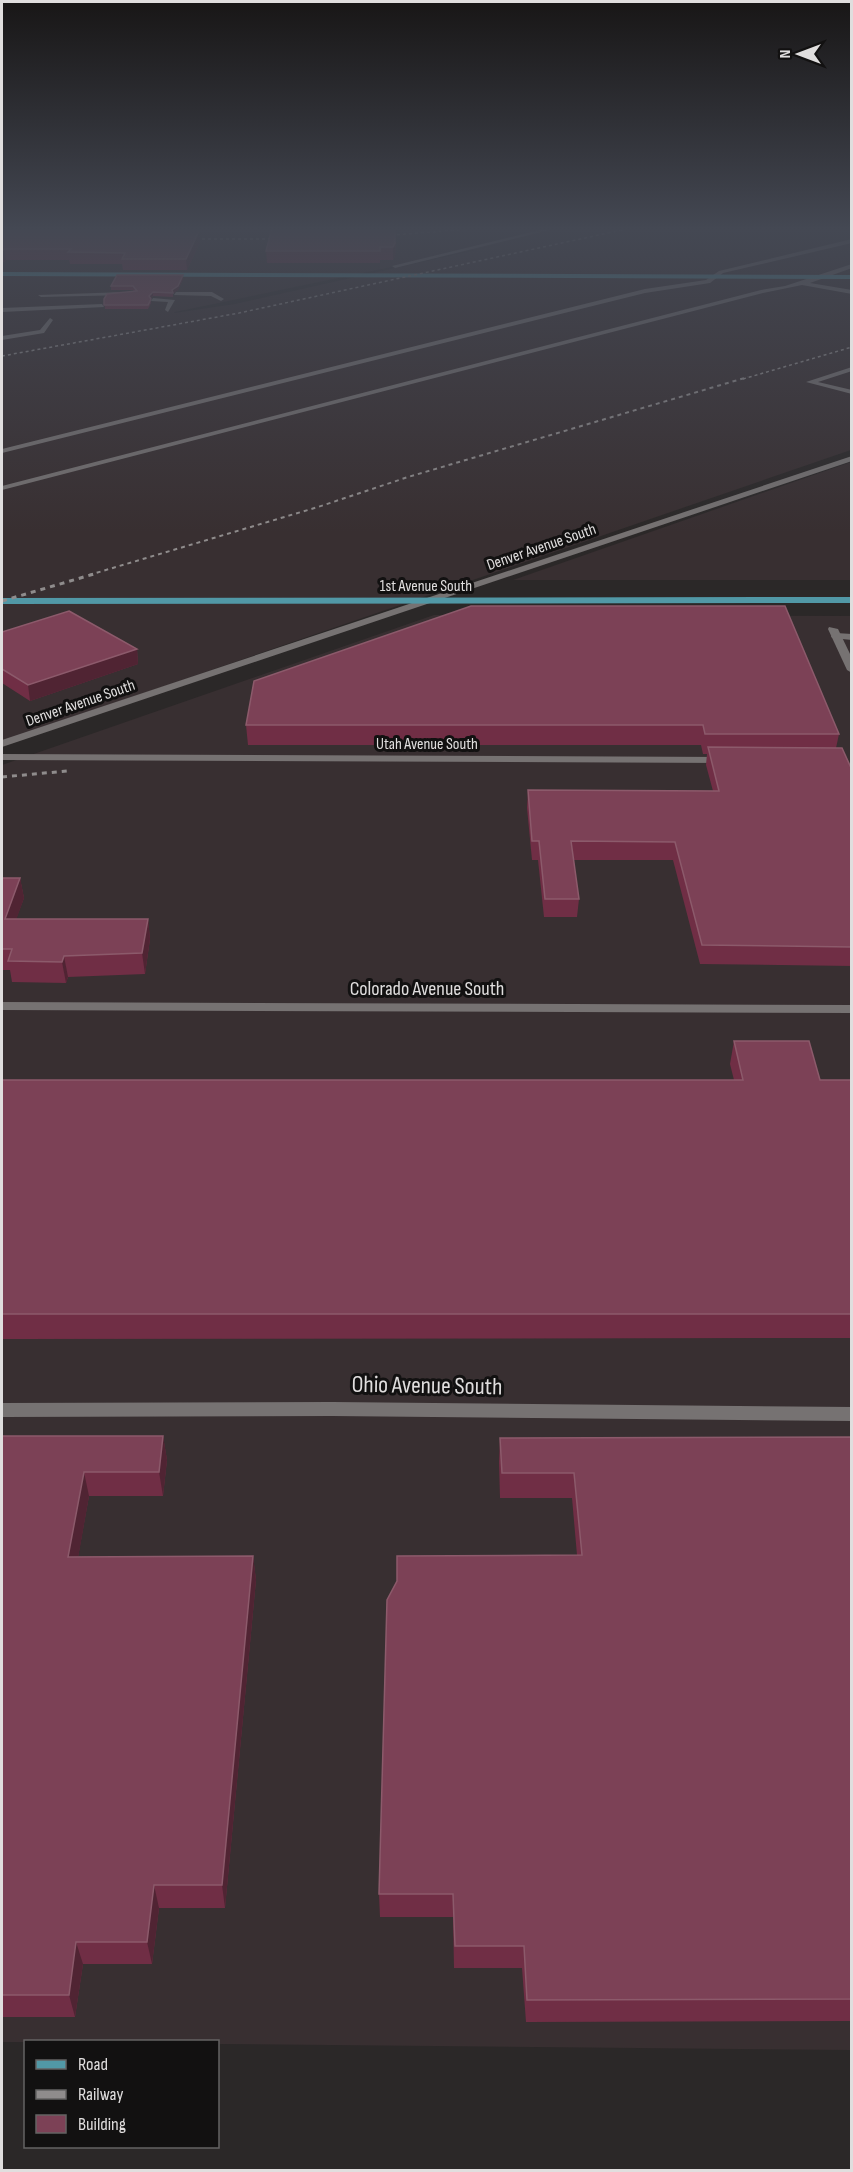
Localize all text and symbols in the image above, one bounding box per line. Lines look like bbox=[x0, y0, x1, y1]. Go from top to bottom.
north arrow bbox=[769, 24, 829, 84]
text: N bbox=[776, 50, 795, 58]
street label: Denver Avenue South bbox=[484, 520, 599, 575]
street label: 1st Avenue South bbox=[380, 577, 472, 596]
street label: Denver Avenue South bbox=[23, 676, 138, 731]
street label: Utah Avenue South bbox=[376, 735, 478, 754]
street label: Colorado Avenue South bbox=[350, 977, 504, 1001]
street label: Ohio Avenue South bbox=[351, 1370, 503, 1401]
legend bbox=[24, 2040, 219, 2148]
text: Road bbox=[78, 2054, 108, 2075]
text: Railway bbox=[78, 2084, 123, 2105]
text: Building bbox=[78, 2114, 126, 2135]

